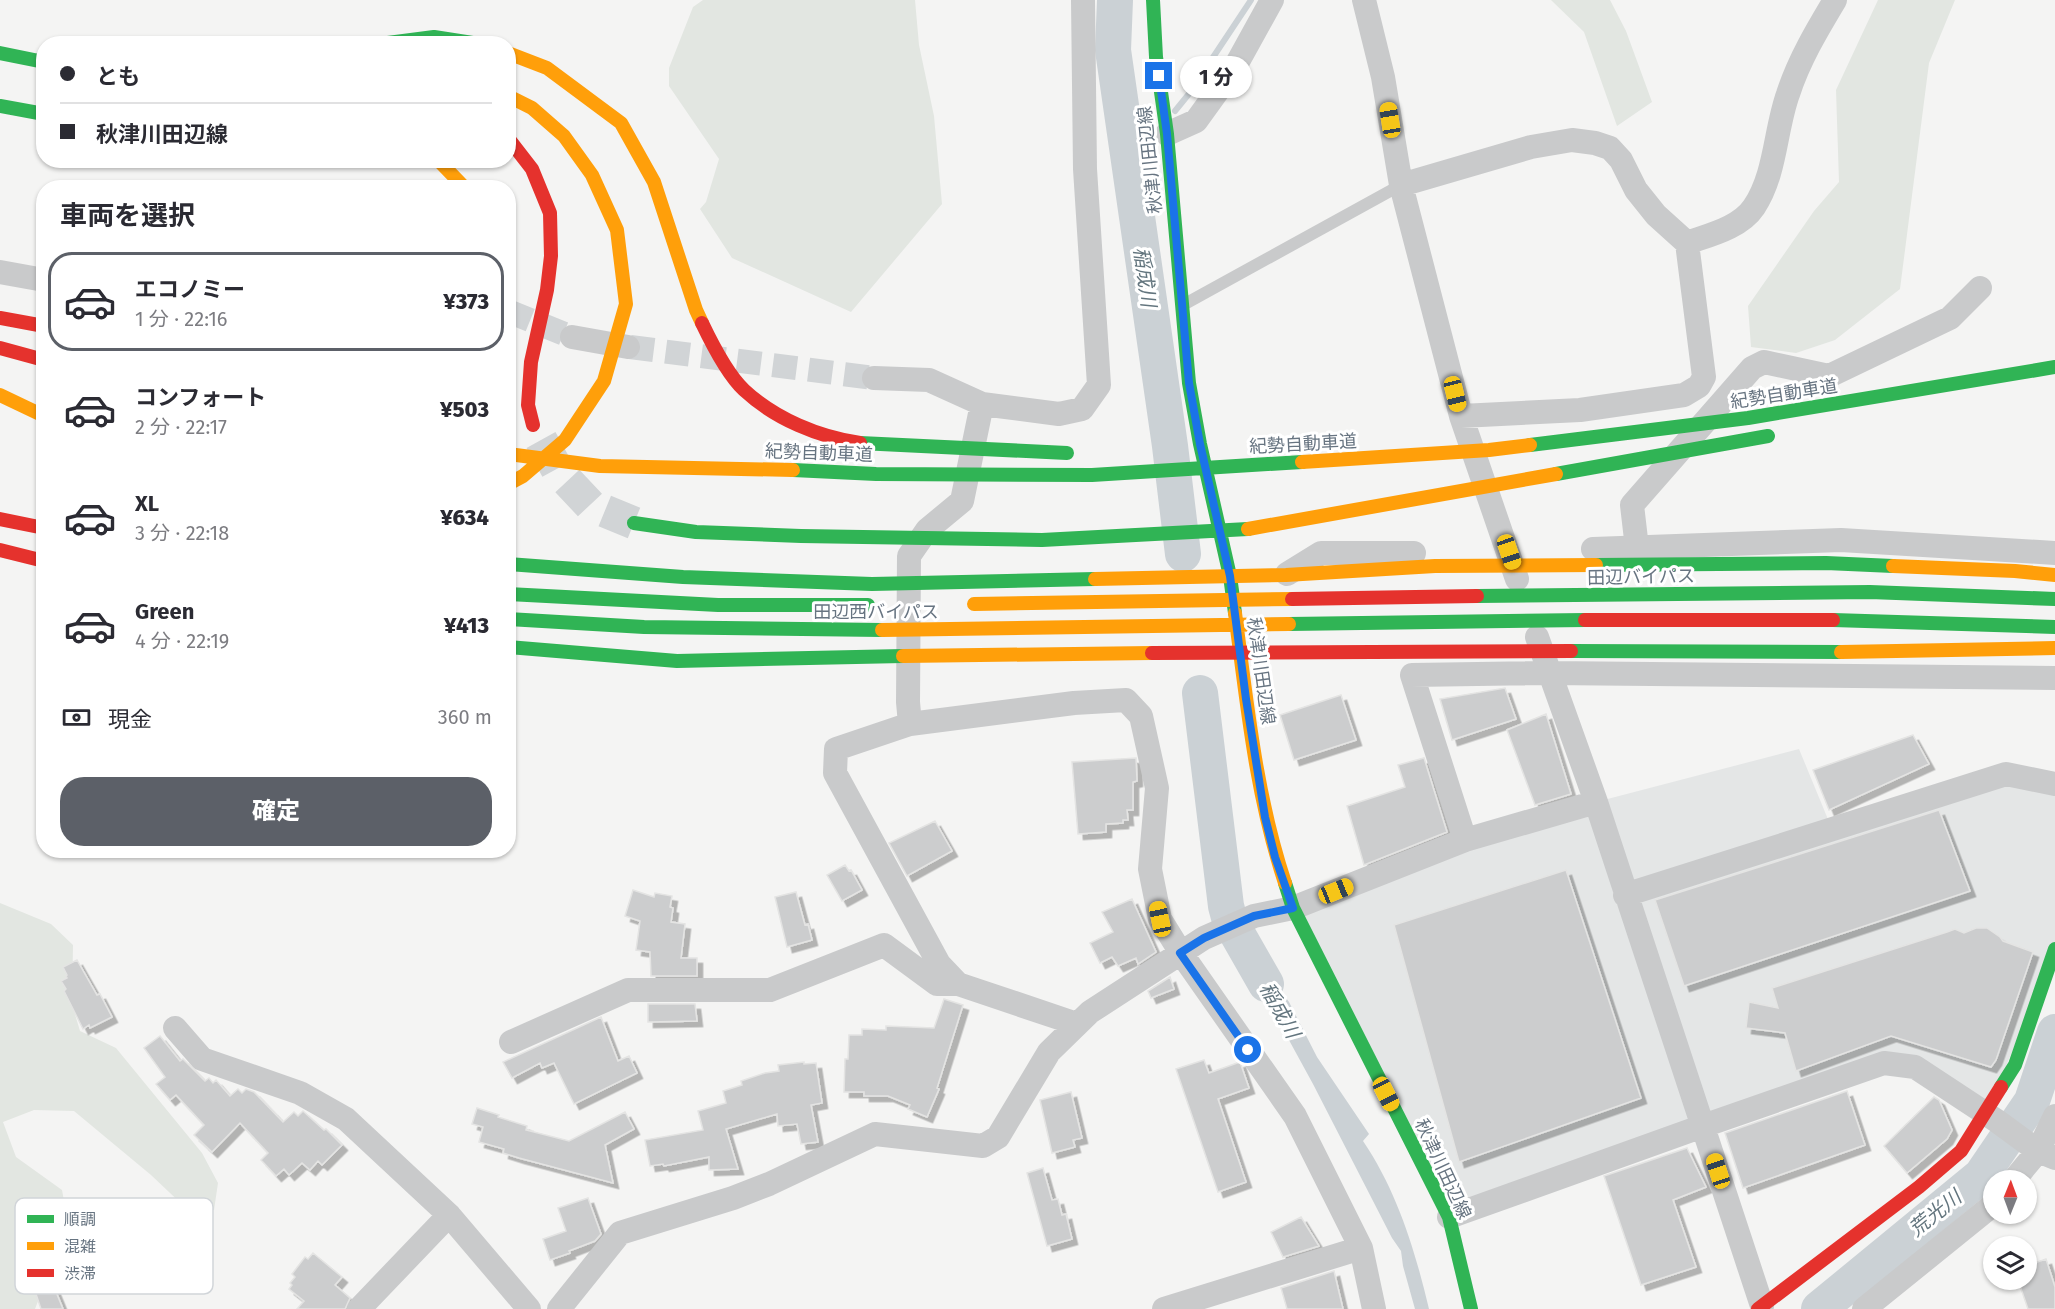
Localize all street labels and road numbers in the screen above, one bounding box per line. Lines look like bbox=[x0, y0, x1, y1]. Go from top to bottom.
street label: 秋津川田辺線 bbox=[1133, 105, 1167, 215]
street label: 紀勢自動車道 bbox=[1729, 375, 1839, 413]
street label: 紀勢自動車道 bbox=[1248, 430, 1358, 458]
street label: 紀勢自動車道 bbox=[765, 440, 873, 466]
street label: 田辺バイパス bbox=[1587, 565, 1695, 589]
street label: 田辺西バイパス bbox=[813, 601, 939, 623]
street label: 秋津川田辺線 bbox=[1243, 616, 1279, 726]
street label: 秋津川田辺線 bbox=[1410, 1115, 1476, 1223]

